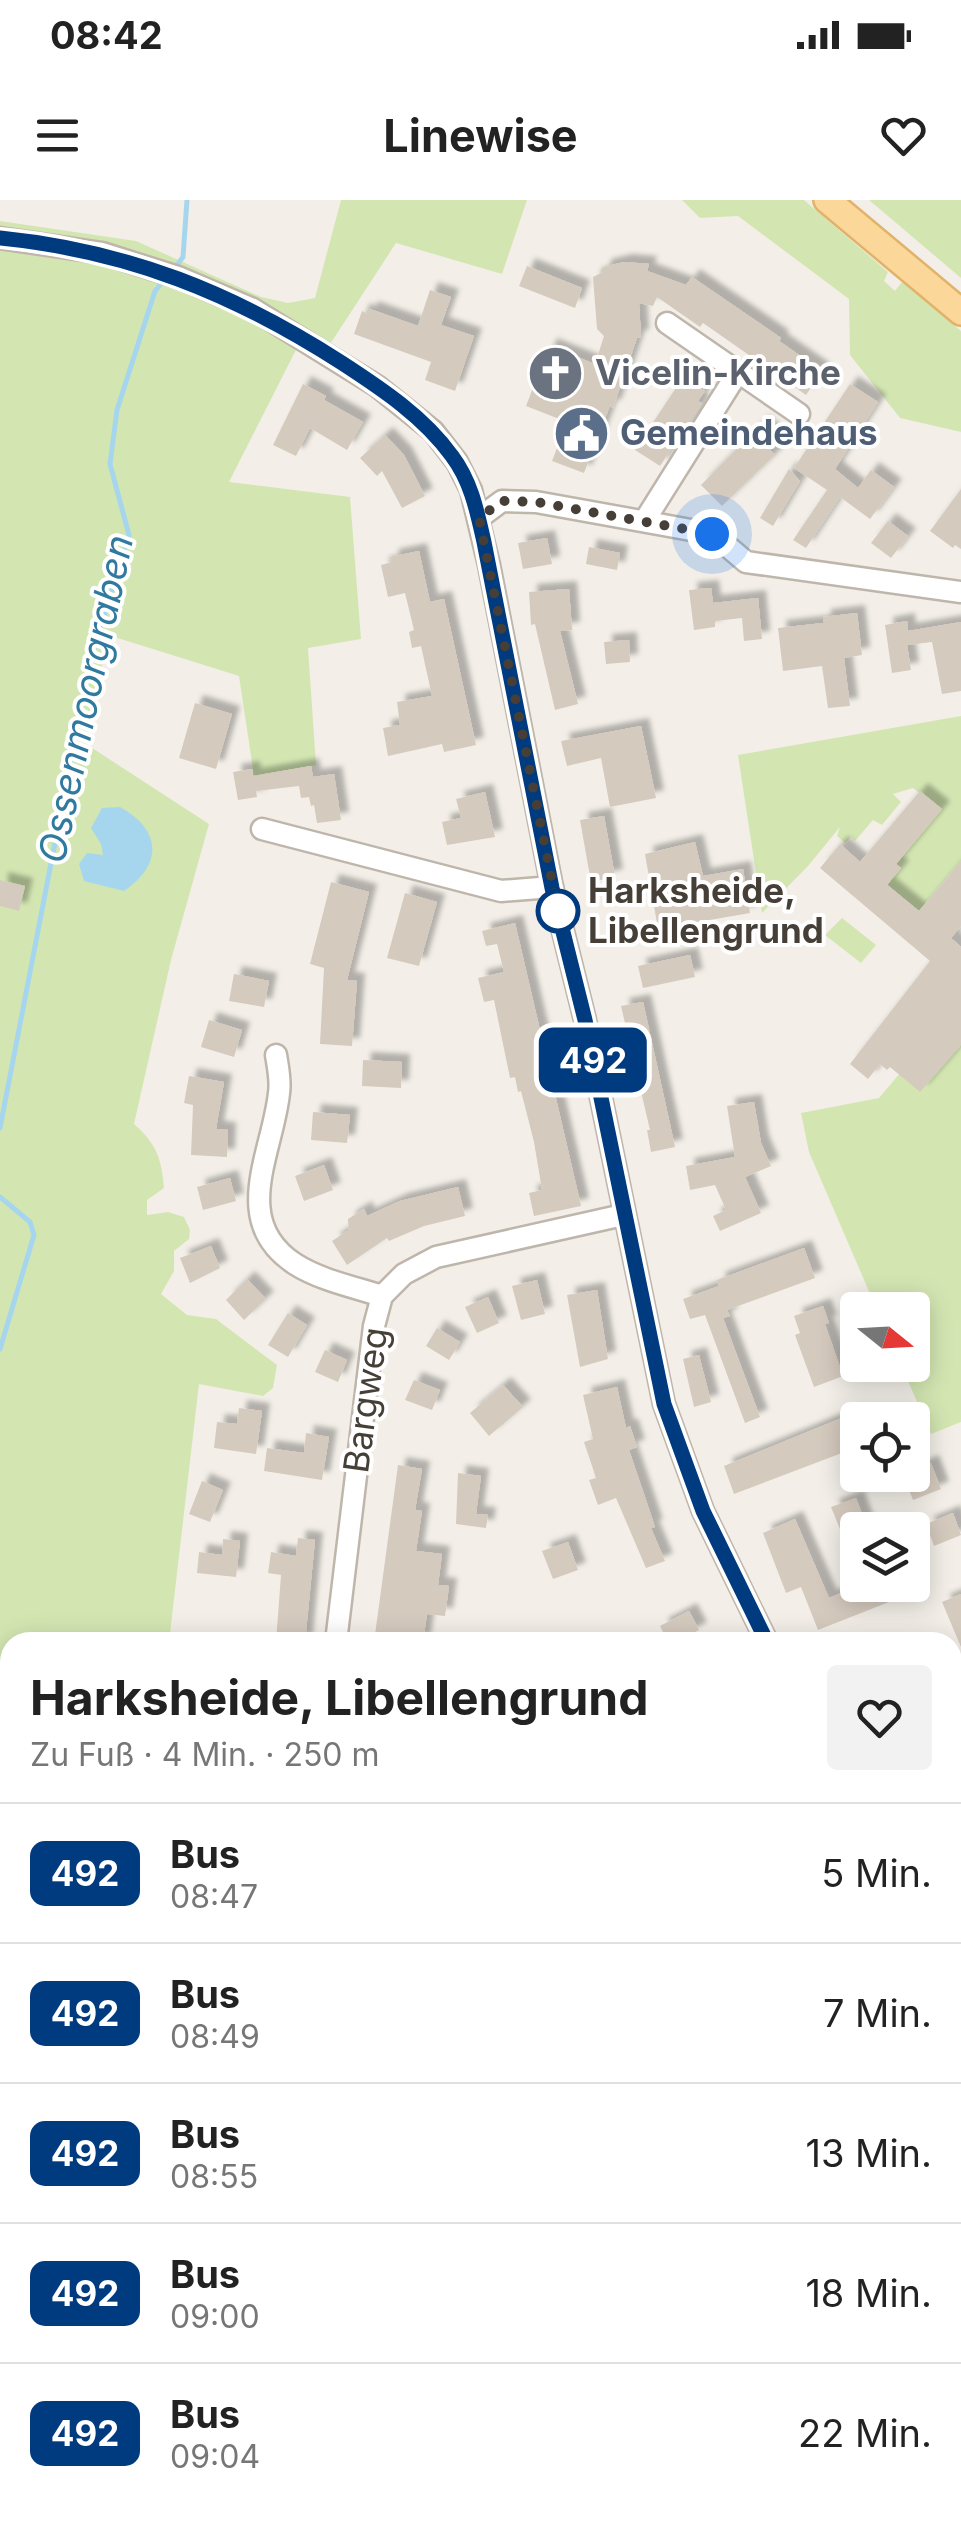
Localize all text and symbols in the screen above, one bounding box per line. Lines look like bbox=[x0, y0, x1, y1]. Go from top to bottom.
text: 08:42 bbox=[50, 12, 163, 58]
icon: menu bbox=[30, 108, 85, 163]
text: Linewise bbox=[383, 108, 578, 163]
icon: heart bbox=[876, 108, 931, 163]
church icon: Vicelin-Kirche bbox=[526, 343, 586, 403]
place label: Vicelin-Kirche bbox=[595, 351, 841, 393]
public building icon: Gemeindehaus bbox=[551, 403, 611, 463]
place label: Gemeindehaus bbox=[620, 411, 878, 453]
your location bbox=[687, 509, 737, 559]
water label: Ossenmoorgraben bbox=[28, 531, 142, 867]
place label: Harksheide, Libellengrund bbox=[588, 869, 824, 951]
marker: Harksheide, Libellengrund bbox=[537, 890, 579, 932]
line badge: 492 bbox=[536, 1028, 650, 1092]
text: 492 bbox=[559, 1039, 627, 1081]
north arrow bbox=[840, 1292, 930, 1382]
map controls bbox=[840, 1292, 930, 1602]
street label: Bargweg bbox=[334, 1324, 396, 1475]
button: locate bbox=[840, 1402, 930, 1492]
button: layers bbox=[840, 1512, 930, 1602]
button: heart bbox=[827, 1665, 932, 1770]
text: Harksheide, Libellengrund bbox=[30, 1668, 648, 1727]
text: Zu Fuß · 4 Min. · 250 m bbox=[30, 1735, 380, 1774]
text: Bus bbox=[170, 1831, 240, 1877]
text: 5 Min. bbox=[821, 1850, 932, 1896]
text: 492 bbox=[51, 1852, 119, 1894]
text: 08:47 bbox=[170, 1877, 258, 1916]
text: Bus bbox=[170, 1971, 240, 2017]
text: 7 Min. bbox=[823, 1990, 932, 2036]
text: 492 bbox=[51, 1992, 119, 2034]
text: 08:49 bbox=[170, 2017, 260, 2056]
text: Bus bbox=[170, 2111, 240, 2157]
text: 13 Min. bbox=[805, 2130, 932, 2176]
text: 492 bbox=[51, 2132, 119, 2174]
text: 08:55 bbox=[170, 2157, 258, 2196]
text: Bus bbox=[170, 2251, 240, 2297]
text: 18 Min. bbox=[805, 2270, 932, 2316]
text: 492 bbox=[51, 2272, 119, 2314]
text: 09:00 bbox=[170, 2297, 260, 2336]
text: Bus bbox=[170, 2391, 240, 2437]
text: 22 Min. bbox=[798, 2410, 932, 2456]
text: 492 bbox=[51, 2412, 119, 2454]
text: 09:04 bbox=[170, 2437, 260, 2476]

